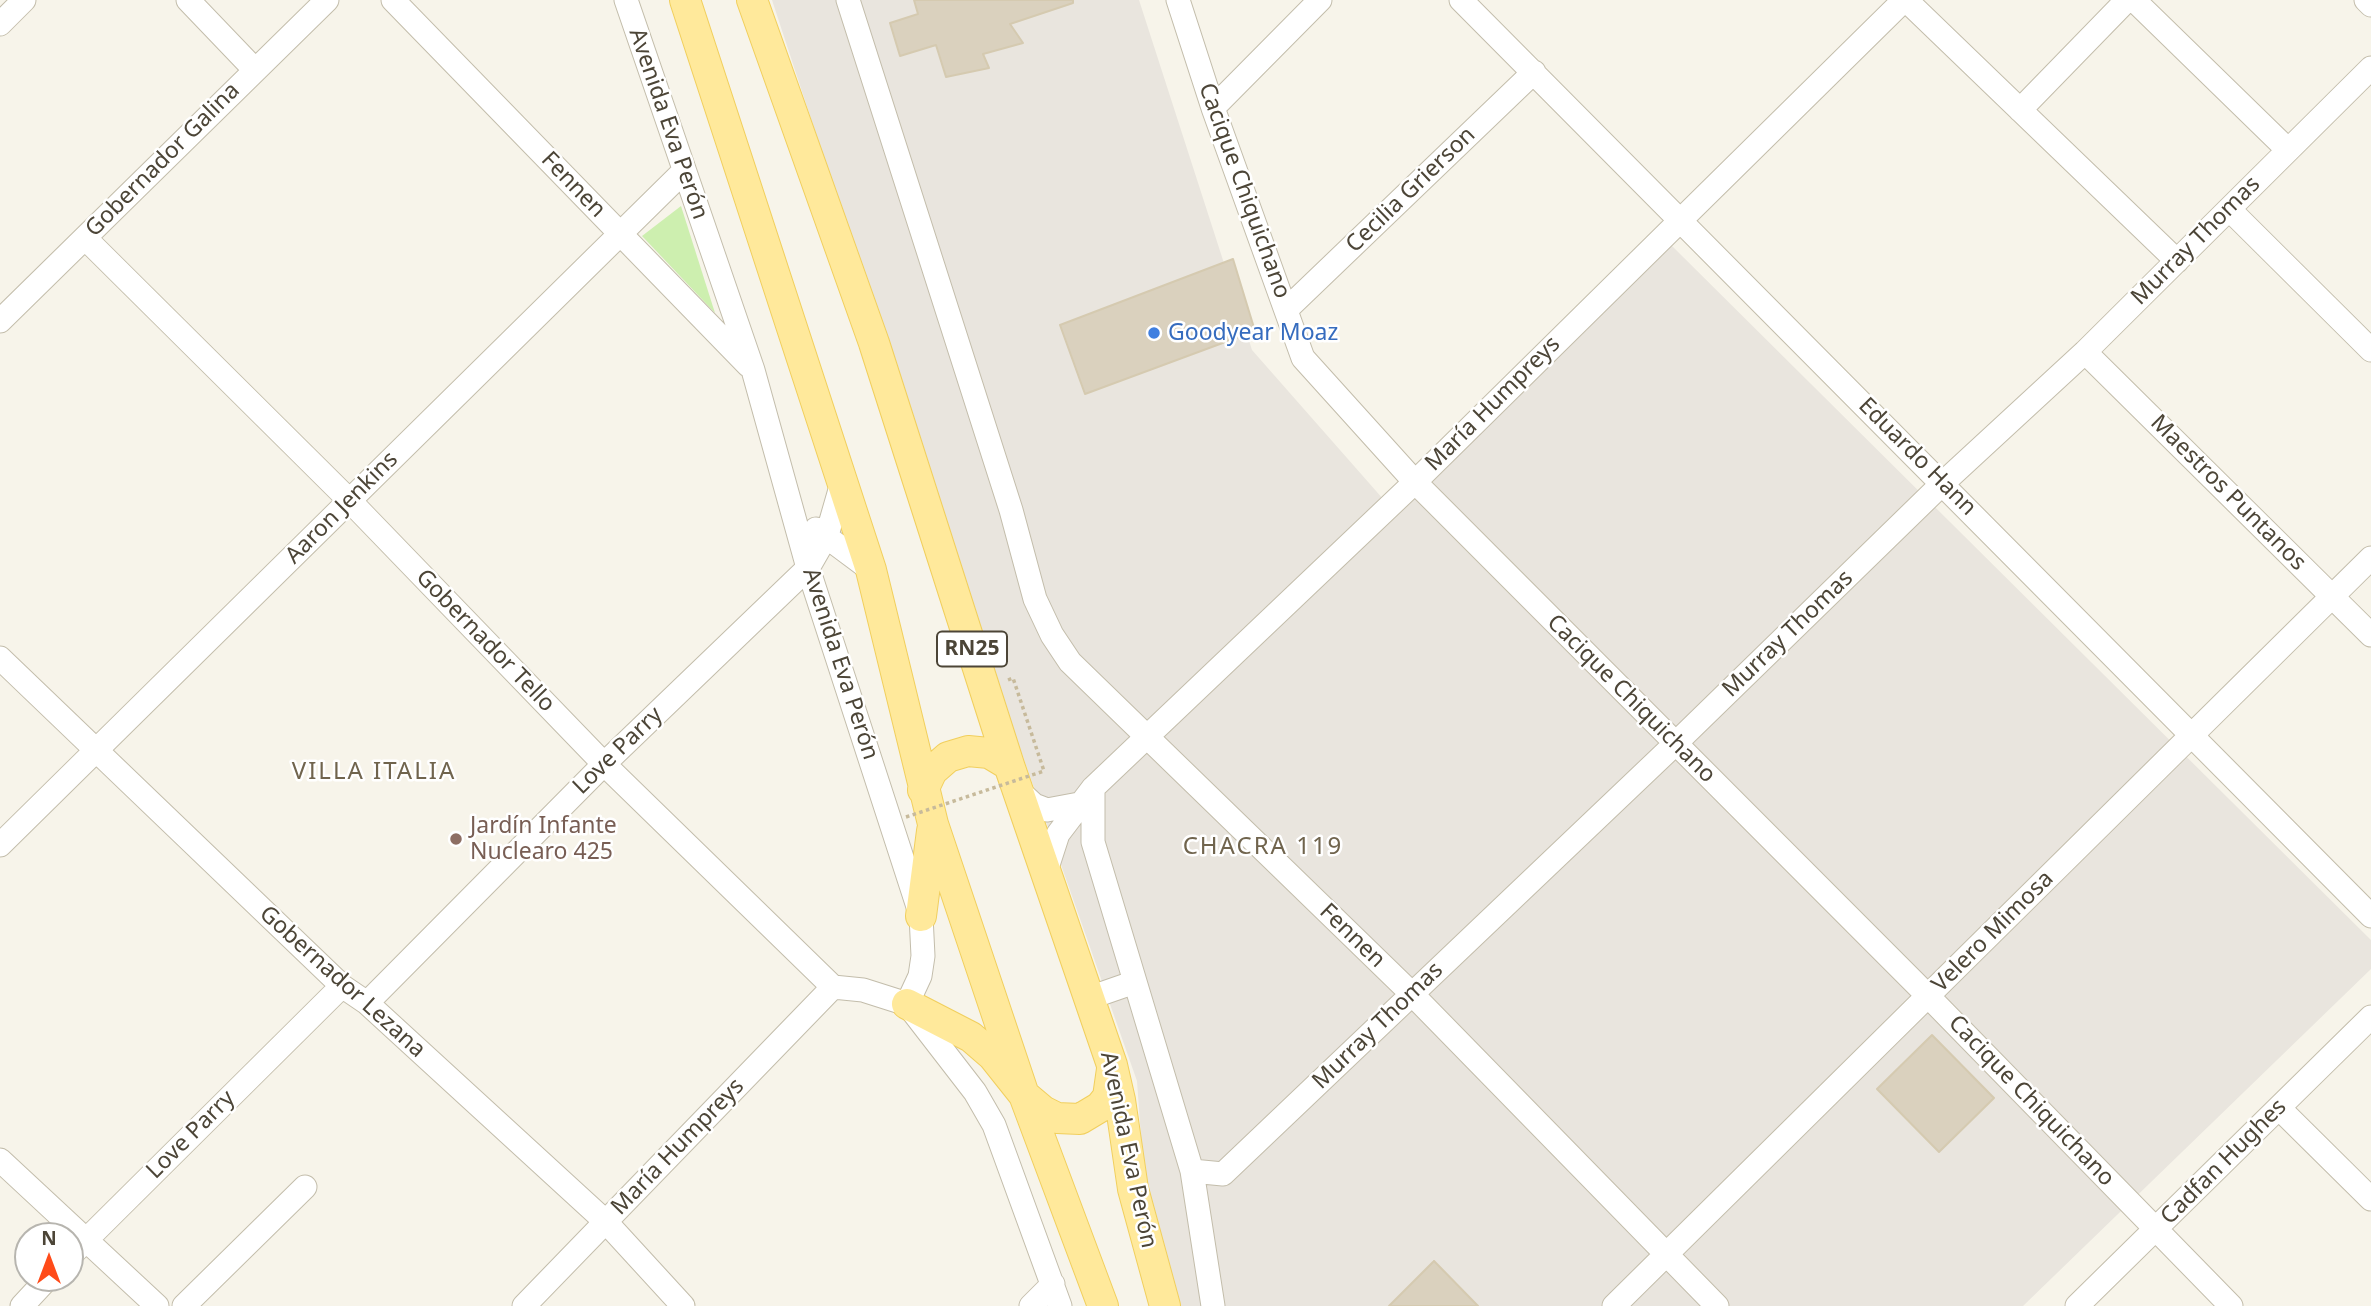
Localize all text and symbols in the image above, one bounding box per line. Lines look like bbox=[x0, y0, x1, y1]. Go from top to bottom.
street label: Avenida Eva Perón bbox=[622, 25, 714, 223]
street label: Gobernador Galina bbox=[80, 77, 246, 243]
street label: Cacique Chiquichano bbox=[1192, 80, 1296, 302]
street label: Cecilia Grierson bbox=[1341, 121, 1481, 259]
street label: Fennen bbox=[535, 146, 611, 224]
street label: Murray Thomas bbox=[2126, 171, 2266, 311]
place label: Goodyear Moaz bbox=[1168, 319, 1338, 347]
marker: Goodyear Moaz bbox=[1146, 325, 1162, 341]
street label: María Humpreys bbox=[1420, 331, 1566, 477]
street label: Eduardo Hann bbox=[1852, 392, 1982, 522]
street label: Maestros Puntanos bbox=[2144, 409, 2312, 577]
street label: Aaron Jenkins bbox=[280, 446, 404, 570]
street label: Gobernador Tello bbox=[410, 564, 560, 718]
street label: Avenida Eva Perón bbox=[796, 565, 884, 763]
street label: Murray Thomas bbox=[1717, 565, 1859, 703]
street label: Cacique Chiquichano bbox=[1541, 609, 1721, 789]
road number: RN25 bbox=[937, 632, 1007, 666]
street label: Love Parry bbox=[568, 702, 668, 800]
district label: VILLA ITALIA bbox=[293, 758, 455, 786]
place label: Jardín Infante Nuclearo 425 bbox=[470, 812, 617, 866]
marker: Jardín Infante Nuclearo 425 bbox=[448, 831, 464, 847]
district label: CHACRA 119 bbox=[1184, 833, 1342, 861]
street label: Velero Mimosa bbox=[1927, 866, 2059, 998]
street label: Fennen bbox=[1313, 898, 1391, 974]
street label: Gobernador Lezana bbox=[253, 900, 431, 1064]
street label: Murray Thomas bbox=[1307, 957, 1449, 1095]
street label: Cacique Chiquichano bbox=[1942, 1010, 2120, 1192]
street label: Avenida Eva Perón bbox=[1094, 1049, 1162, 1251]
street label: María Humpreys bbox=[606, 1073, 750, 1221]
street label: Love Parry bbox=[141, 1085, 241, 1185]
street label: Cadfan Hughes bbox=[2155, 1093, 2293, 1231]
north arrow bbox=[14, 1222, 84, 1292]
text: N bbox=[41, 1225, 57, 1251]

